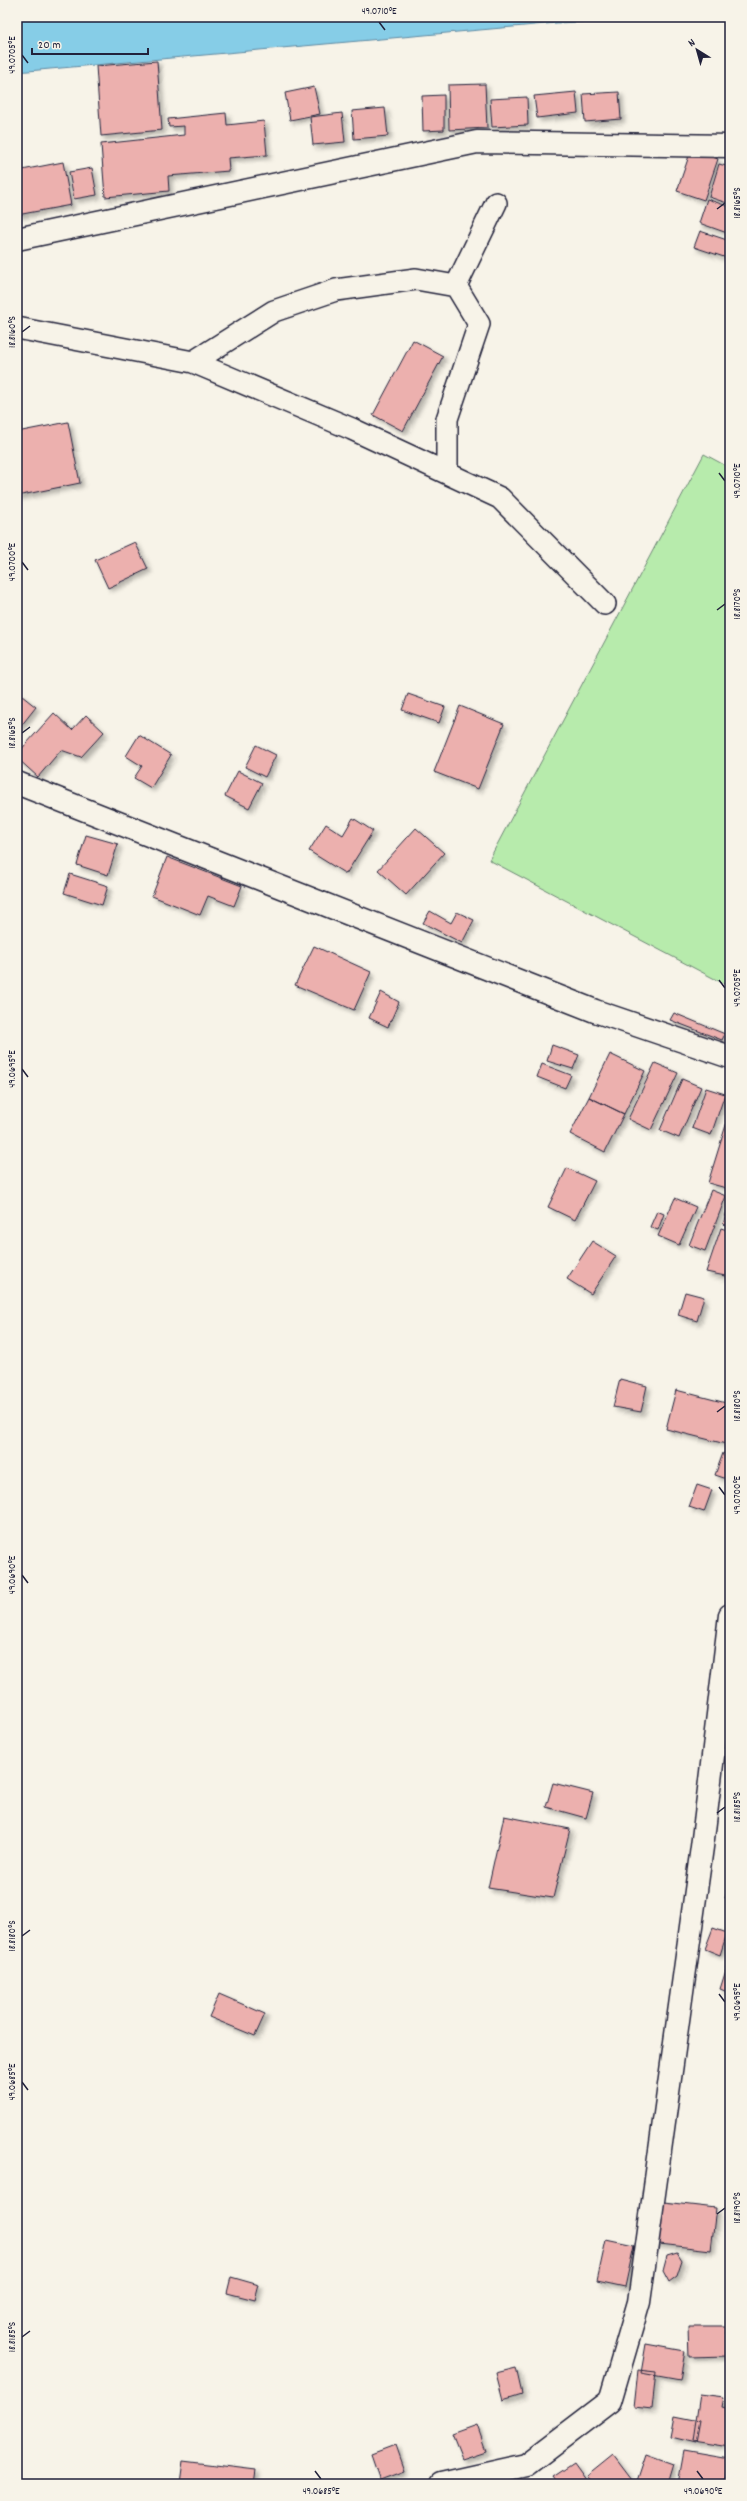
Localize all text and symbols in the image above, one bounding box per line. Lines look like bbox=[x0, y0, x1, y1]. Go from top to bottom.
text: 49.0710°E bbox=[361, 5, 397, 19]
scale bar bbox=[32, 30, 148, 56]
north arrow bbox=[677, 30, 717, 70]
text: N bbox=[685, 35, 700, 52]
text: 49.0705°E bbox=[6, 36, 20, 74]
text: 20 m bbox=[38, 37, 61, 54]
text: 18.8165°S bbox=[731, 187, 745, 219]
text: 18.8160°S bbox=[6, 316, 20, 348]
text: 49.0710°E bbox=[731, 463, 745, 499]
text: 49.0700°E bbox=[6, 542, 20, 581]
text: 18.8170°S bbox=[731, 589, 745, 619]
text: 18.8165°S bbox=[6, 717, 20, 749]
text: 49.0705°E bbox=[731, 969, 745, 1007]
text: 49.0695°E bbox=[6, 1050, 20, 1088]
text: 18.8180°S bbox=[731, 1390, 745, 1422]
text: 49.0700°E bbox=[731, 1475, 745, 1514]
text: 49.0690°E bbox=[6, 1555, 20, 1594]
text: 18.8185°S bbox=[731, 1792, 745, 1822]
text: 18.8180°S bbox=[6, 1920, 20, 1952]
text: 49.0695°E bbox=[731, 1983, 745, 2021]
text: 49.0685°E bbox=[6, 2063, 20, 2101]
text: 18.8190°S bbox=[731, 2192, 745, 2224]
text: 18.8185°S bbox=[6, 2322, 20, 2352]
text: 49.0685°E bbox=[302, 2485, 340, 2499]
text: 49.0690°E bbox=[684, 2485, 723, 2499]

